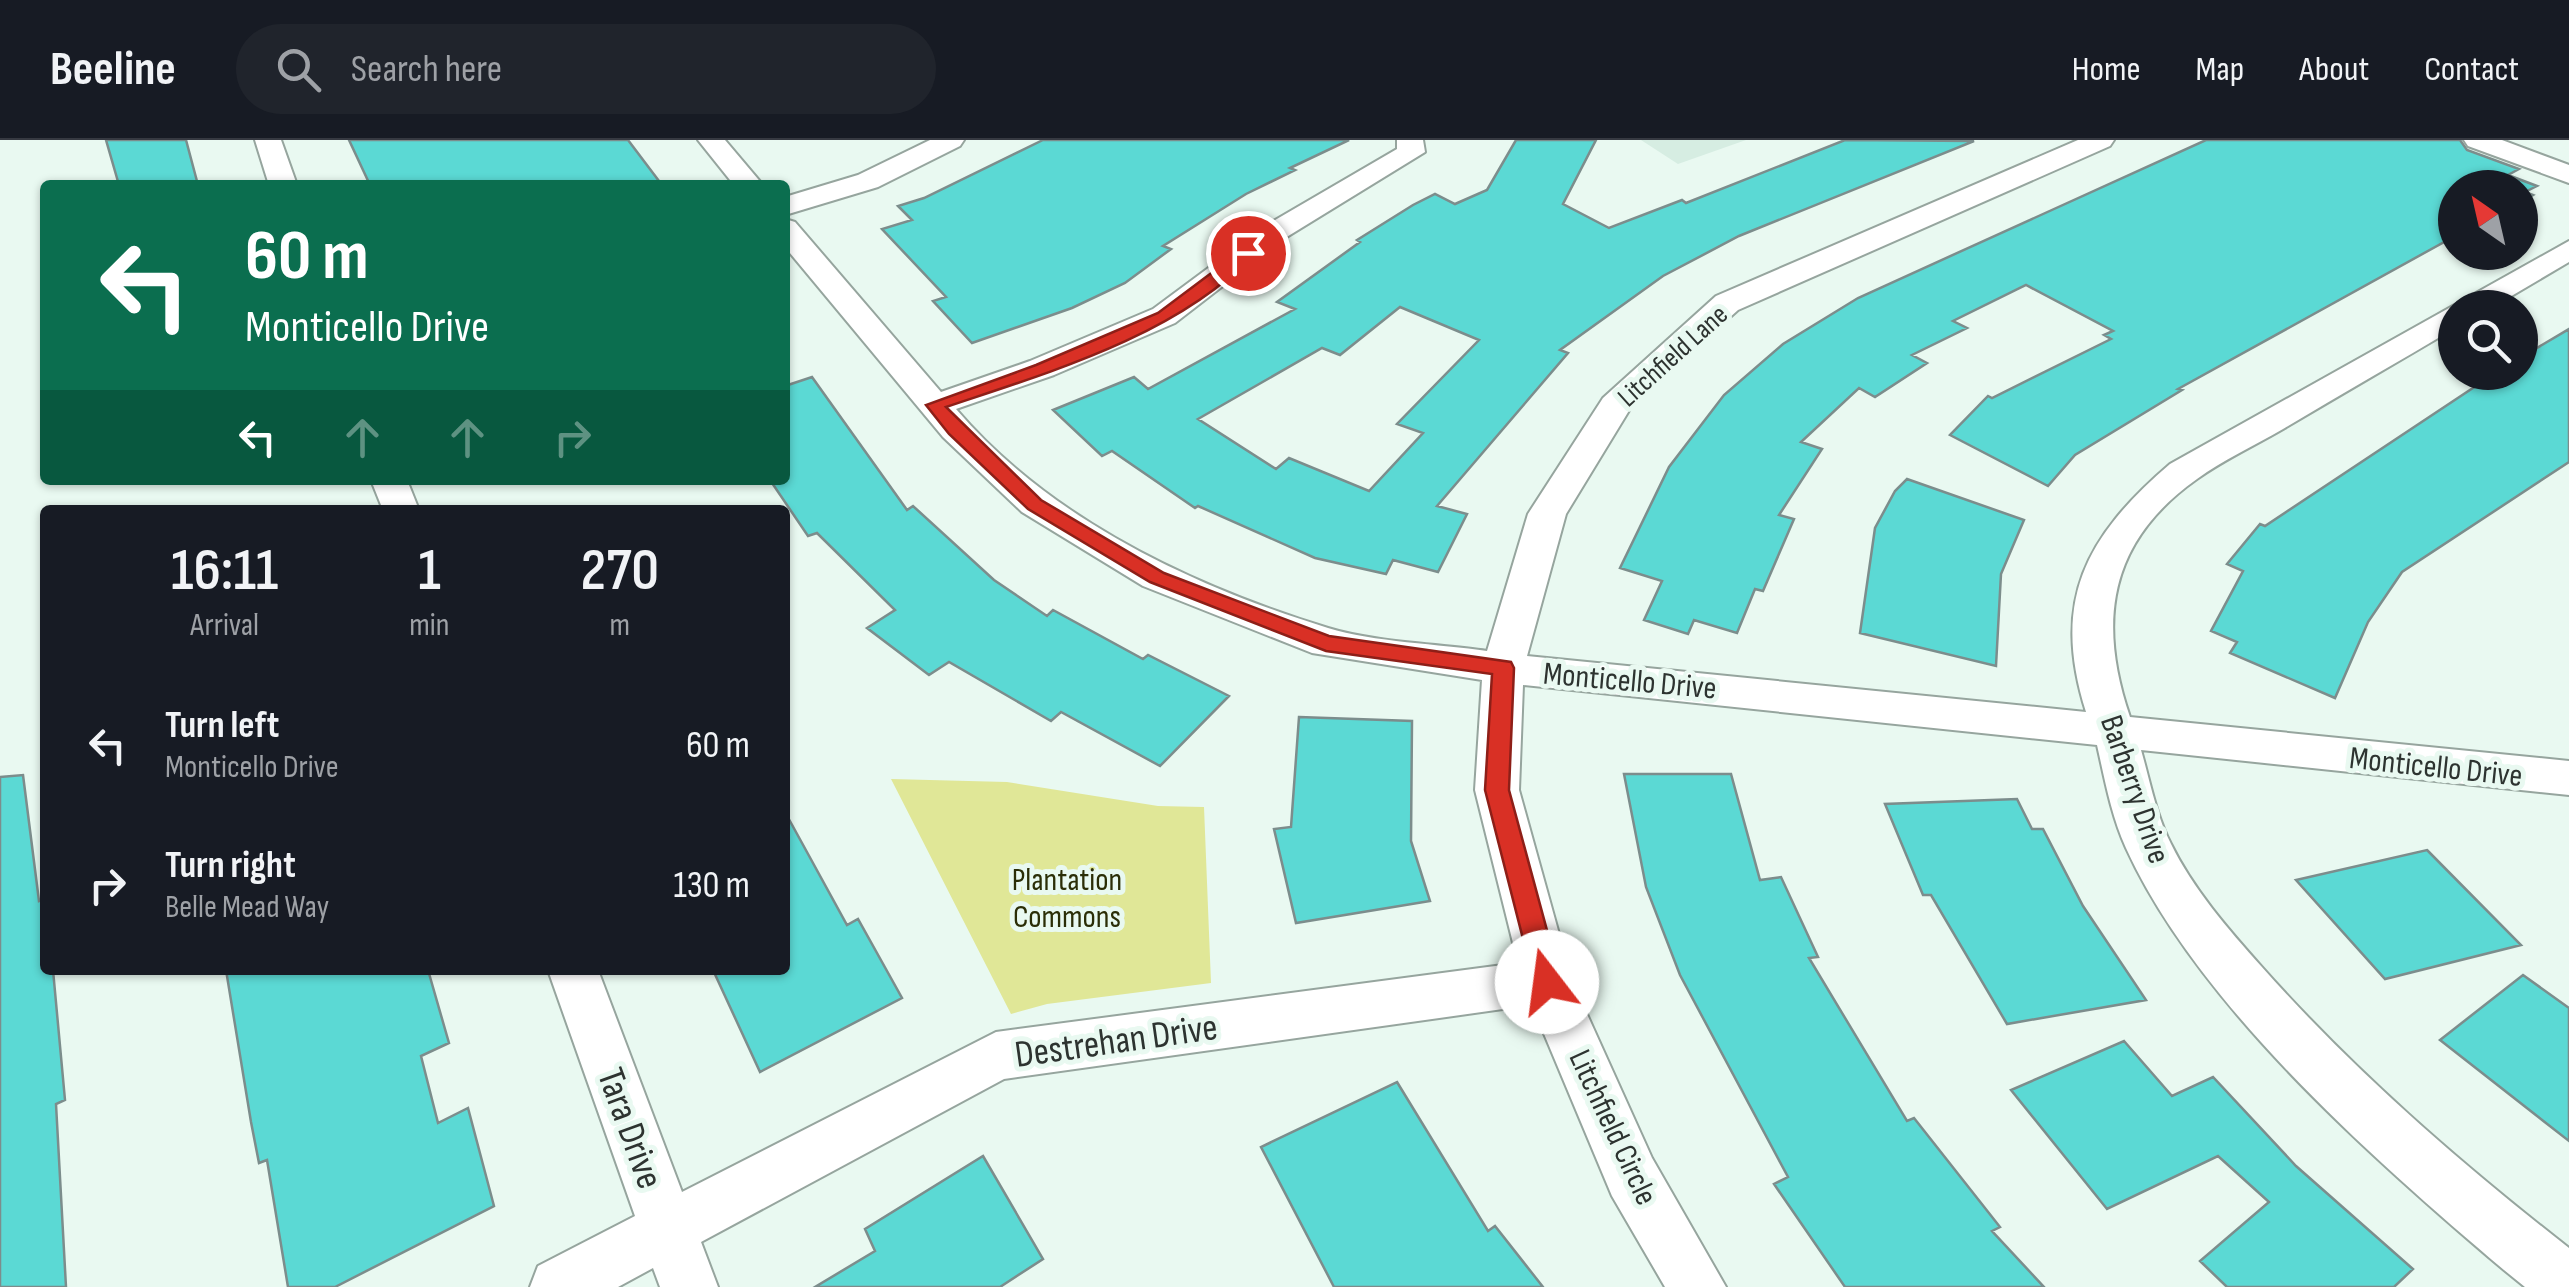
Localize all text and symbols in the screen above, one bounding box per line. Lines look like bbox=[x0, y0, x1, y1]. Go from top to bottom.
search box bbox=[236, 24, 936, 114]
text: Beeline bbox=[50, 41, 176, 98]
icon: search bbox=[271, 42, 326, 97]
text: Search here bbox=[351, 47, 502, 92]
text: Home bbox=[2072, 48, 2141, 91]
text: Map bbox=[2196, 48, 2244, 91]
text: About bbox=[2299, 48, 2369, 91]
text: Contact bbox=[2424, 48, 2519, 91]
north arrow bbox=[2438, 170, 2538, 270]
map controls bbox=[2438, 170, 2538, 390]
pin bbox=[1206, 211, 1291, 296]
text: 60 m bbox=[245, 215, 369, 299]
icon: left bbox=[80, 220, 210, 350]
icon: arrive bbox=[1221, 226, 1276, 281]
button: search bbox=[2438, 290, 2538, 390]
street label: Litchfield Lane bbox=[1611, 298, 1735, 414]
text: Monticello Drive bbox=[245, 300, 489, 355]
icon: left bbox=[230, 410, 285, 465]
icon: ahead bbox=[335, 410, 390, 465]
icon: ahead bbox=[440, 410, 495, 465]
icon: right bbox=[545, 410, 600, 465]
text: 16:11 bbox=[171, 535, 278, 607]
text: 1 bbox=[418, 535, 441, 607]
text: 270 bbox=[580, 535, 659, 607]
text: Arrival bbox=[190, 606, 259, 645]
text: min bbox=[409, 606, 449, 645]
text: m bbox=[609, 606, 630, 645]
street label: Monticello Drive bbox=[1542, 655, 1718, 708]
text: Turn left bbox=[165, 703, 279, 748]
street label: Barberry Drive bbox=[2091, 710, 2178, 869]
icon: left bbox=[80, 718, 135, 773]
text: 60 m bbox=[686, 723, 750, 768]
street label: Monticello Drive bbox=[2347, 739, 2524, 796]
text: Monticello Drive bbox=[165, 748, 339, 787]
text: Turn right bbox=[165, 843, 296, 888]
icon: right bbox=[80, 858, 135, 913]
park label: Plantation Commons bbox=[1012, 861, 1122, 937]
text: 130 m bbox=[673, 863, 750, 908]
text: Belle Mead Way bbox=[165, 888, 329, 927]
position arrow bbox=[1495, 930, 1599, 1034]
street label: Destrehan Drive bbox=[1012, 1005, 1221, 1078]
street label: Litchfield Circle bbox=[1560, 1044, 1666, 1211]
street label: Tara Drive bbox=[587, 1062, 672, 1195]

